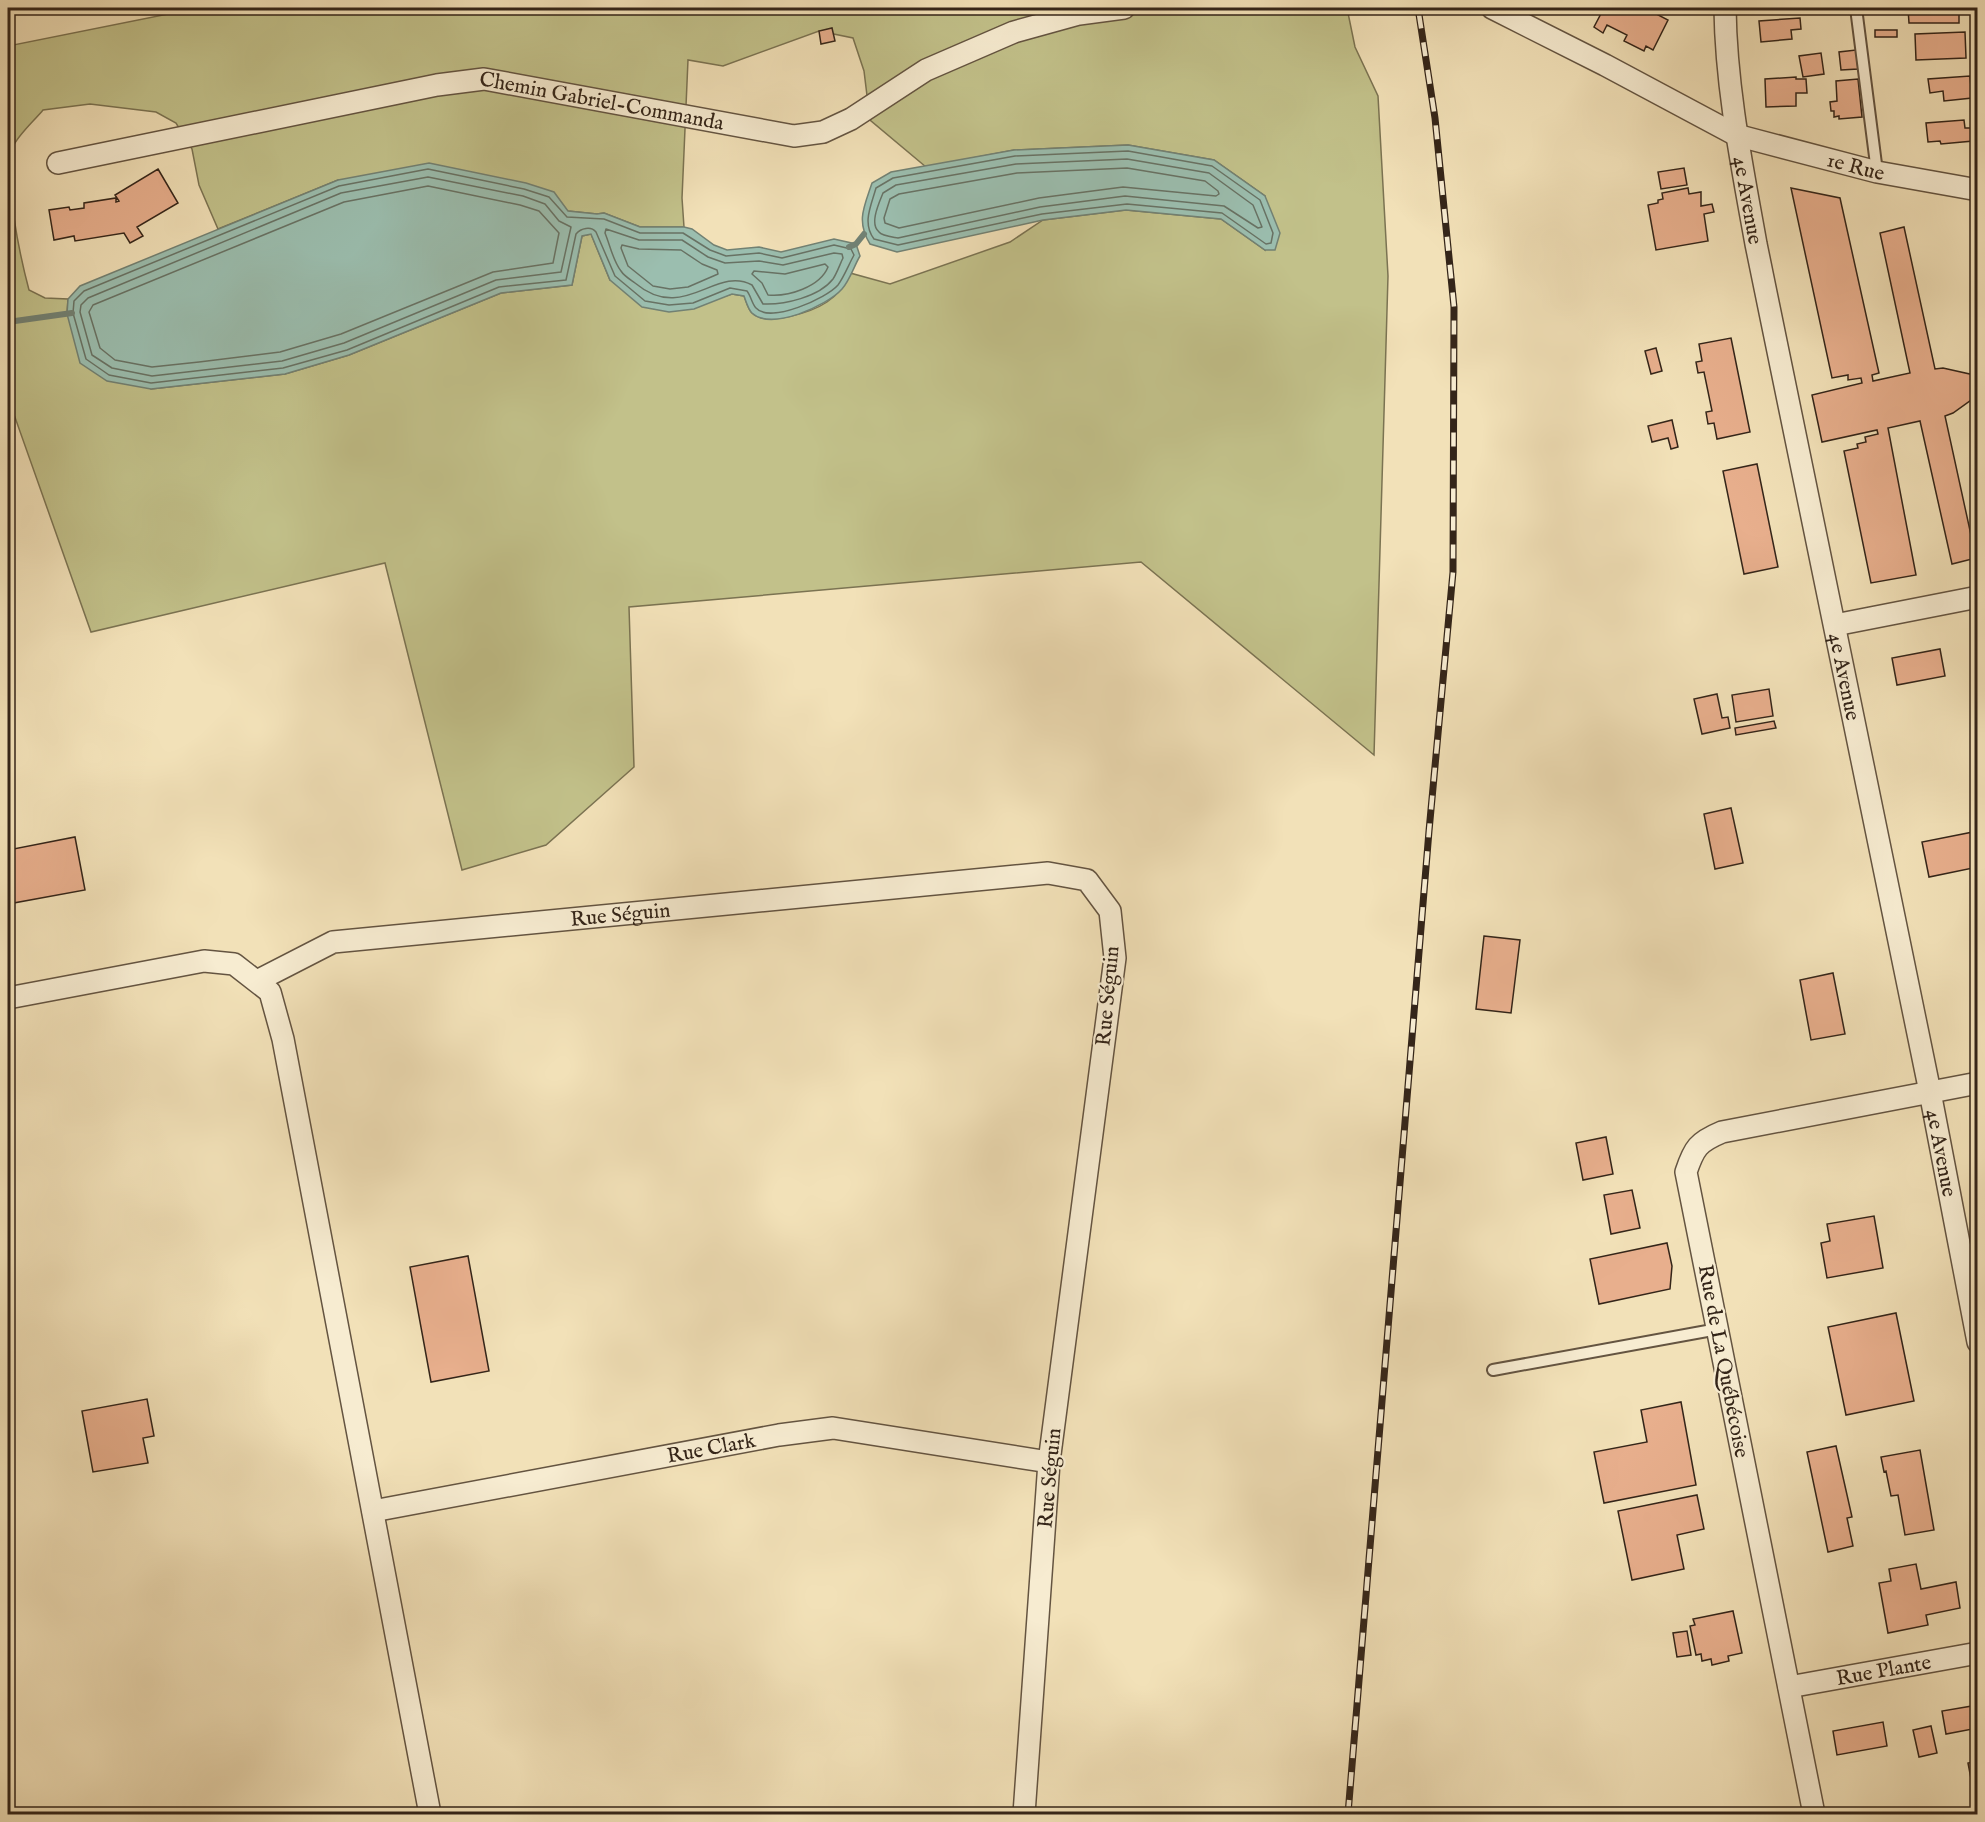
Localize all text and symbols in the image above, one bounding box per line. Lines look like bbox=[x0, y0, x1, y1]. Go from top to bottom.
street label: Chemin Gabriel-Commanda bbox=[477, 66, 727, 138]
street label: 1e Rue bbox=[1824, 147, 1887, 188]
street label: 4e Avenue bbox=[1726, 155, 1768, 247]
street label: 4e Avenue bbox=[1821, 631, 1866, 724]
street label: Rue Séguin bbox=[569, 898, 672, 934]
street label: Rue Séguin bbox=[1091, 945, 1126, 1047]
street label: 4e Avenue bbox=[1919, 1107, 1962, 1200]
street label: Rue de La Québécoise bbox=[1691, 1262, 1755, 1461]
street label: Rue Séguin bbox=[1033, 1427, 1068, 1529]
street label: Rue Clark bbox=[665, 1428, 759, 1471]
street label: Rue Plante bbox=[1834, 1650, 1934, 1693]

